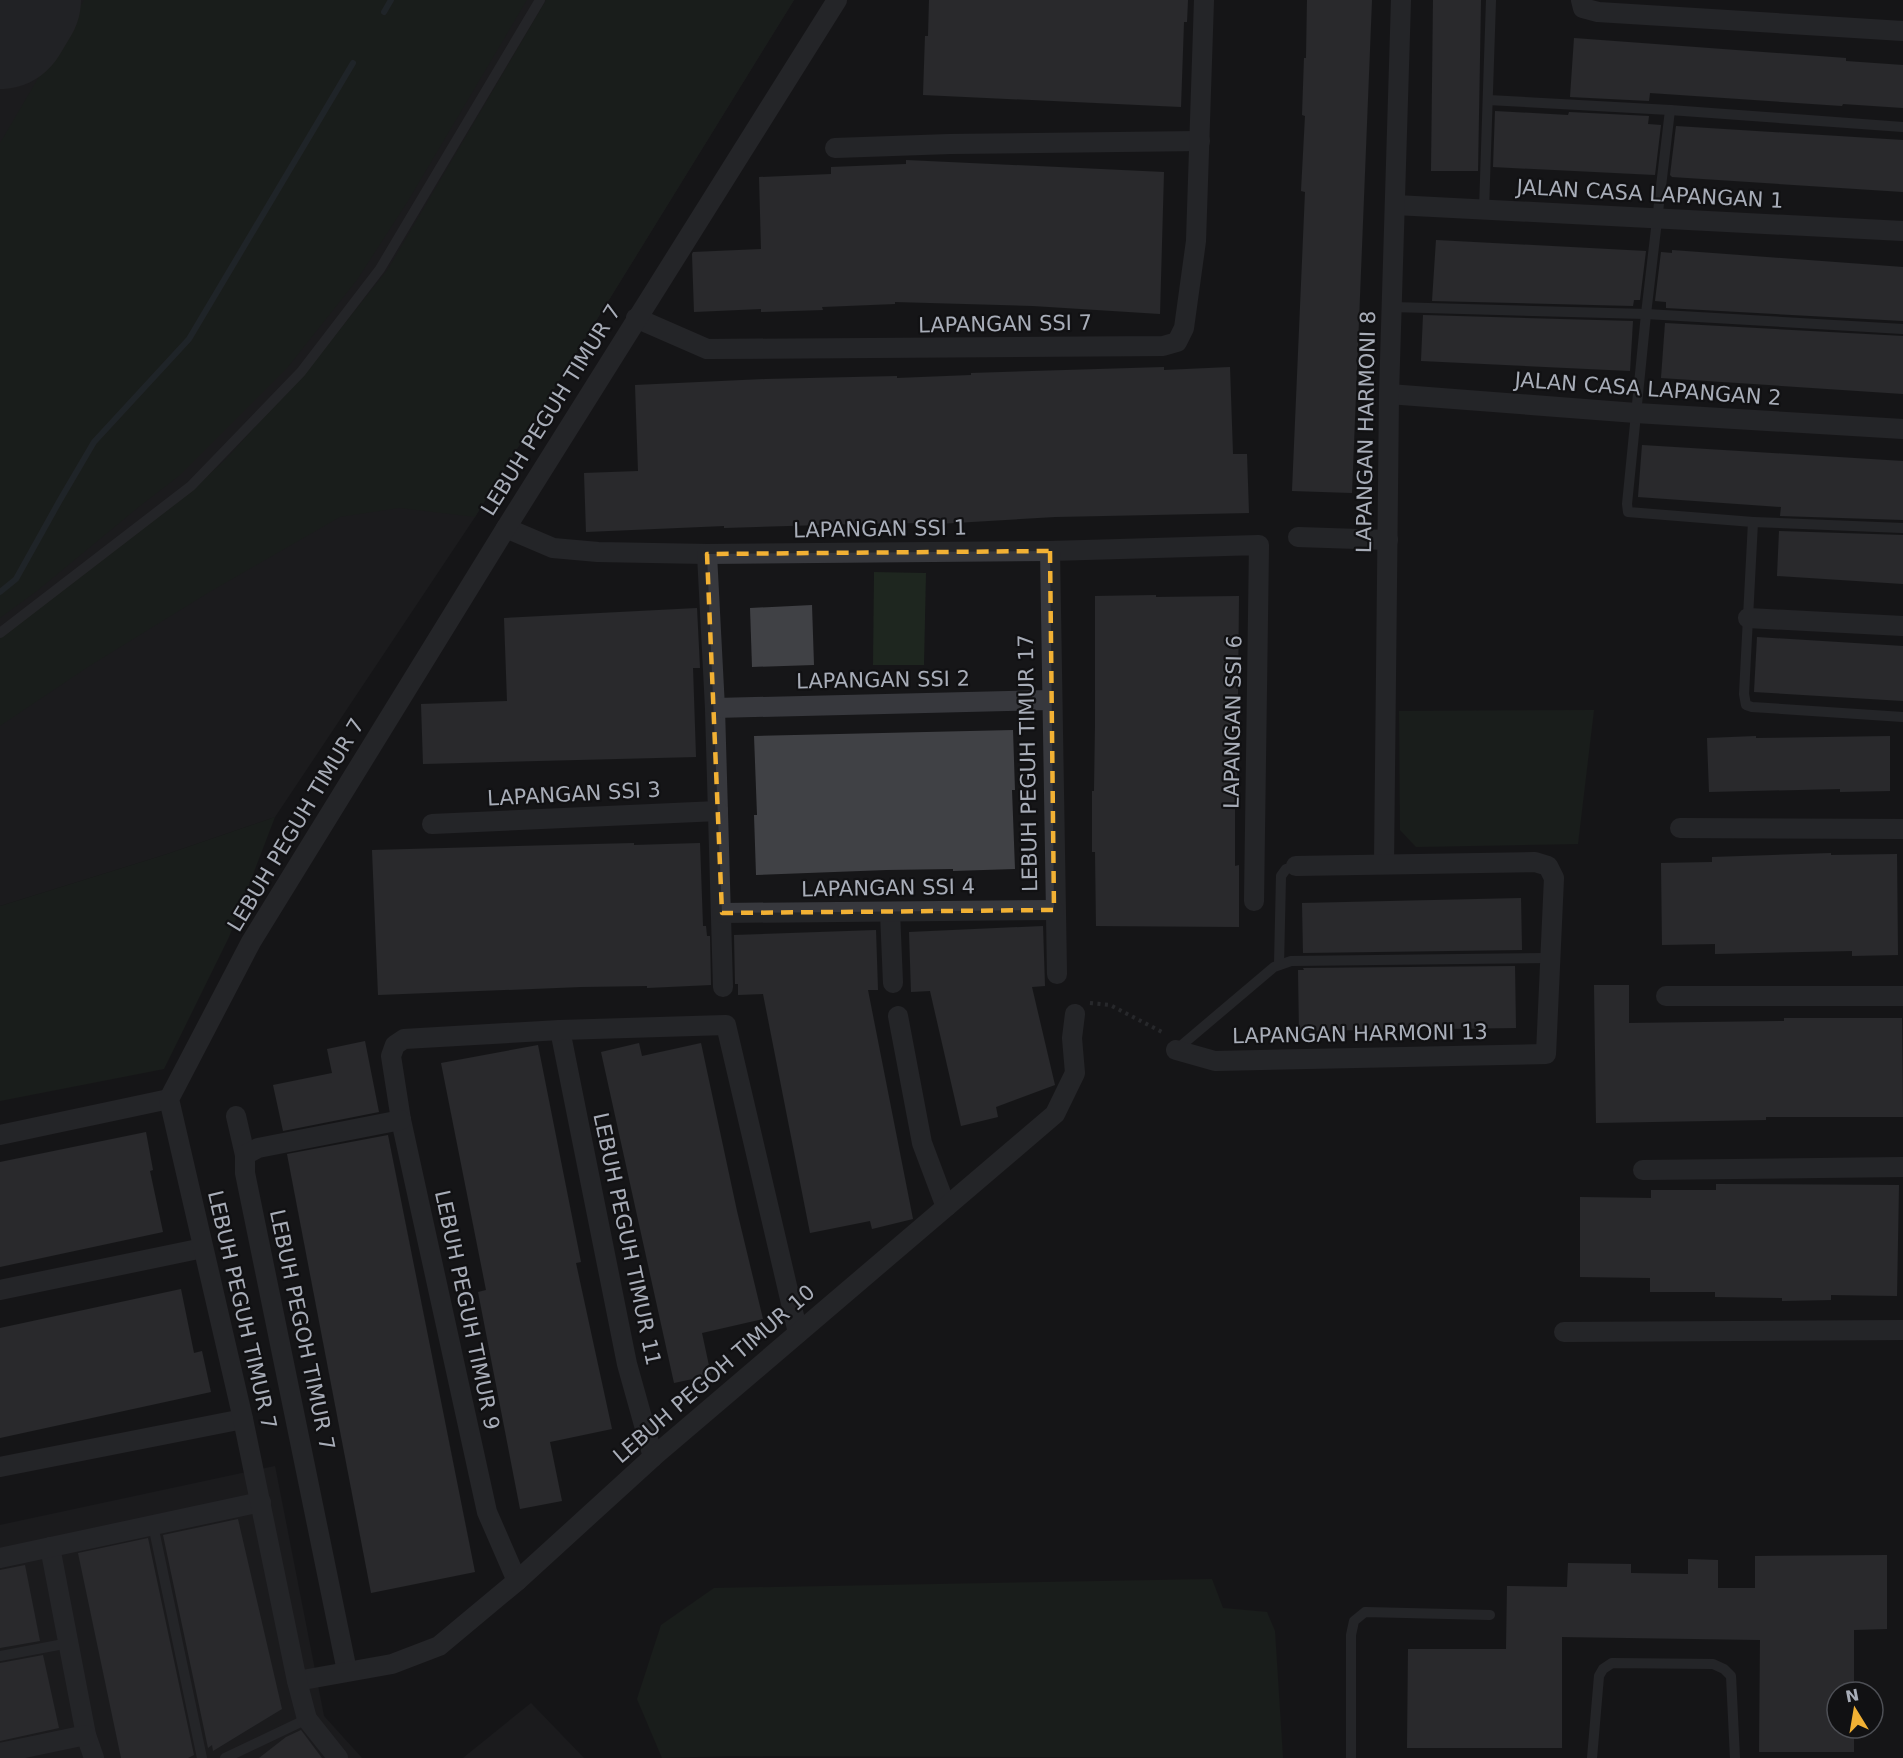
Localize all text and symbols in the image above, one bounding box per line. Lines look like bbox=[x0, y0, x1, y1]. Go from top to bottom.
street label: JALAN CASA LAPANGAN 1 bbox=[1514, 175, 1784, 213]
street label: LEBUH PEGUH TIMUR 7 bbox=[476, 300, 626, 520]
street label: LAPANGAN SSI 7 bbox=[918, 310, 1092, 338]
street label: LAPANGAN HARMONI 8 bbox=[1352, 311, 1380, 553]
street label: JALAN CASA LAPANGAN 2 bbox=[1512, 368, 1782, 410]
street label: LAPANGAN SSI 1 bbox=[793, 515, 967, 543]
street label: LEBUH PEGUH TIMUR 17 bbox=[1014, 634, 1042, 892]
street label: LAPANGAN SSI 6 bbox=[1219, 635, 1247, 809]
street label: LAPANGAN SSI 2 bbox=[796, 666, 970, 694]
street label: LEBUH PEGUH TIMUR 7 bbox=[223, 714, 369, 936]
street label: LAPANGAN SSI 3 bbox=[487, 777, 661, 811]
street label: LAPANGAN SSI 4 bbox=[801, 874, 975, 902]
street label: LAPANGAN HARMONI 13 bbox=[1232, 1020, 1488, 1048]
street label: LEBUH PEGUH TIMUR 11 bbox=[588, 1110, 666, 1368]
street label: LEBUH PEGUH TIMUR 7 bbox=[203, 1188, 281, 1432]
street label: LEBUH PEGUH TIMUR 9 bbox=[430, 1188, 504, 1432]
street label: LEBUH PEGOH TIMUR 7 bbox=[265, 1207, 339, 1453]
street label: LEBUH PEGOH TIMUR 10 bbox=[608, 1280, 820, 1468]
north arrow bbox=[1825, 1680, 1885, 1740]
text: N bbox=[1844, 1685, 1861, 1706]

